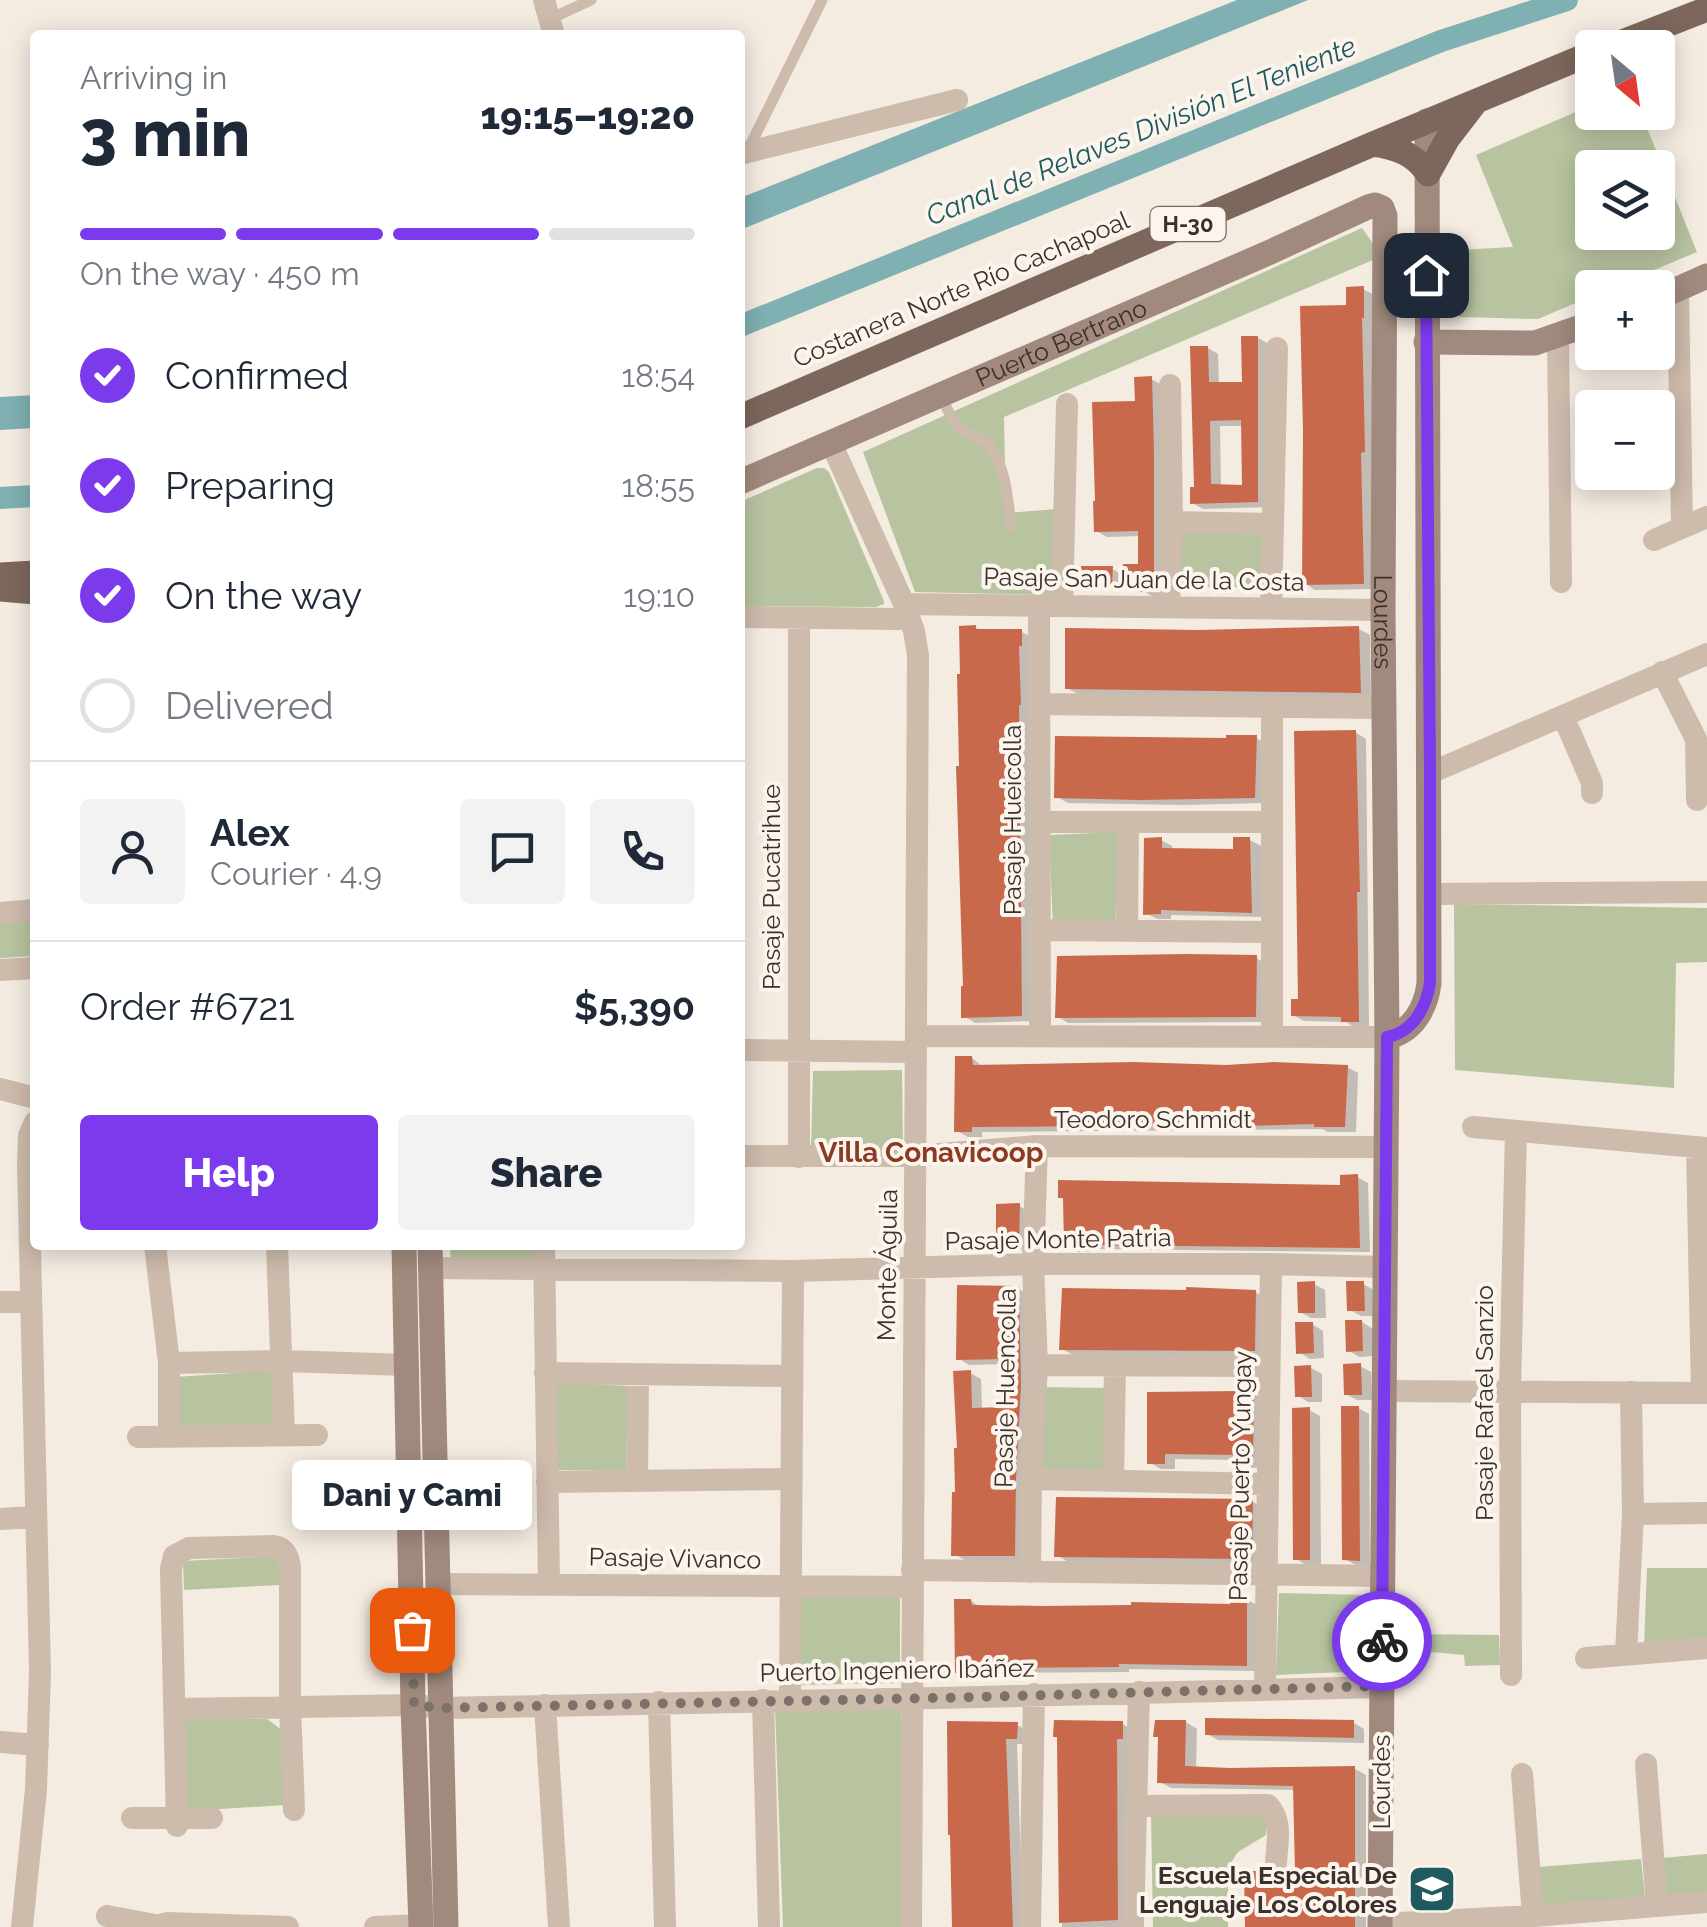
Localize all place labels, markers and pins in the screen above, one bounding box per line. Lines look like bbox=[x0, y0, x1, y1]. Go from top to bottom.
pin bbox=[1384, 233, 1469, 318]
callout: Dani y Cami bbox=[292, 1460, 532, 1530]
pin bbox=[370, 1588, 455, 1673]
place label: Escuela Especial De Lenguaje Los Colores bbox=[1139, 1860, 1397, 1919]
school or university icon: Escuela Especial De Lenguaje Los Colores bbox=[1406, 1863, 1458, 1915]

